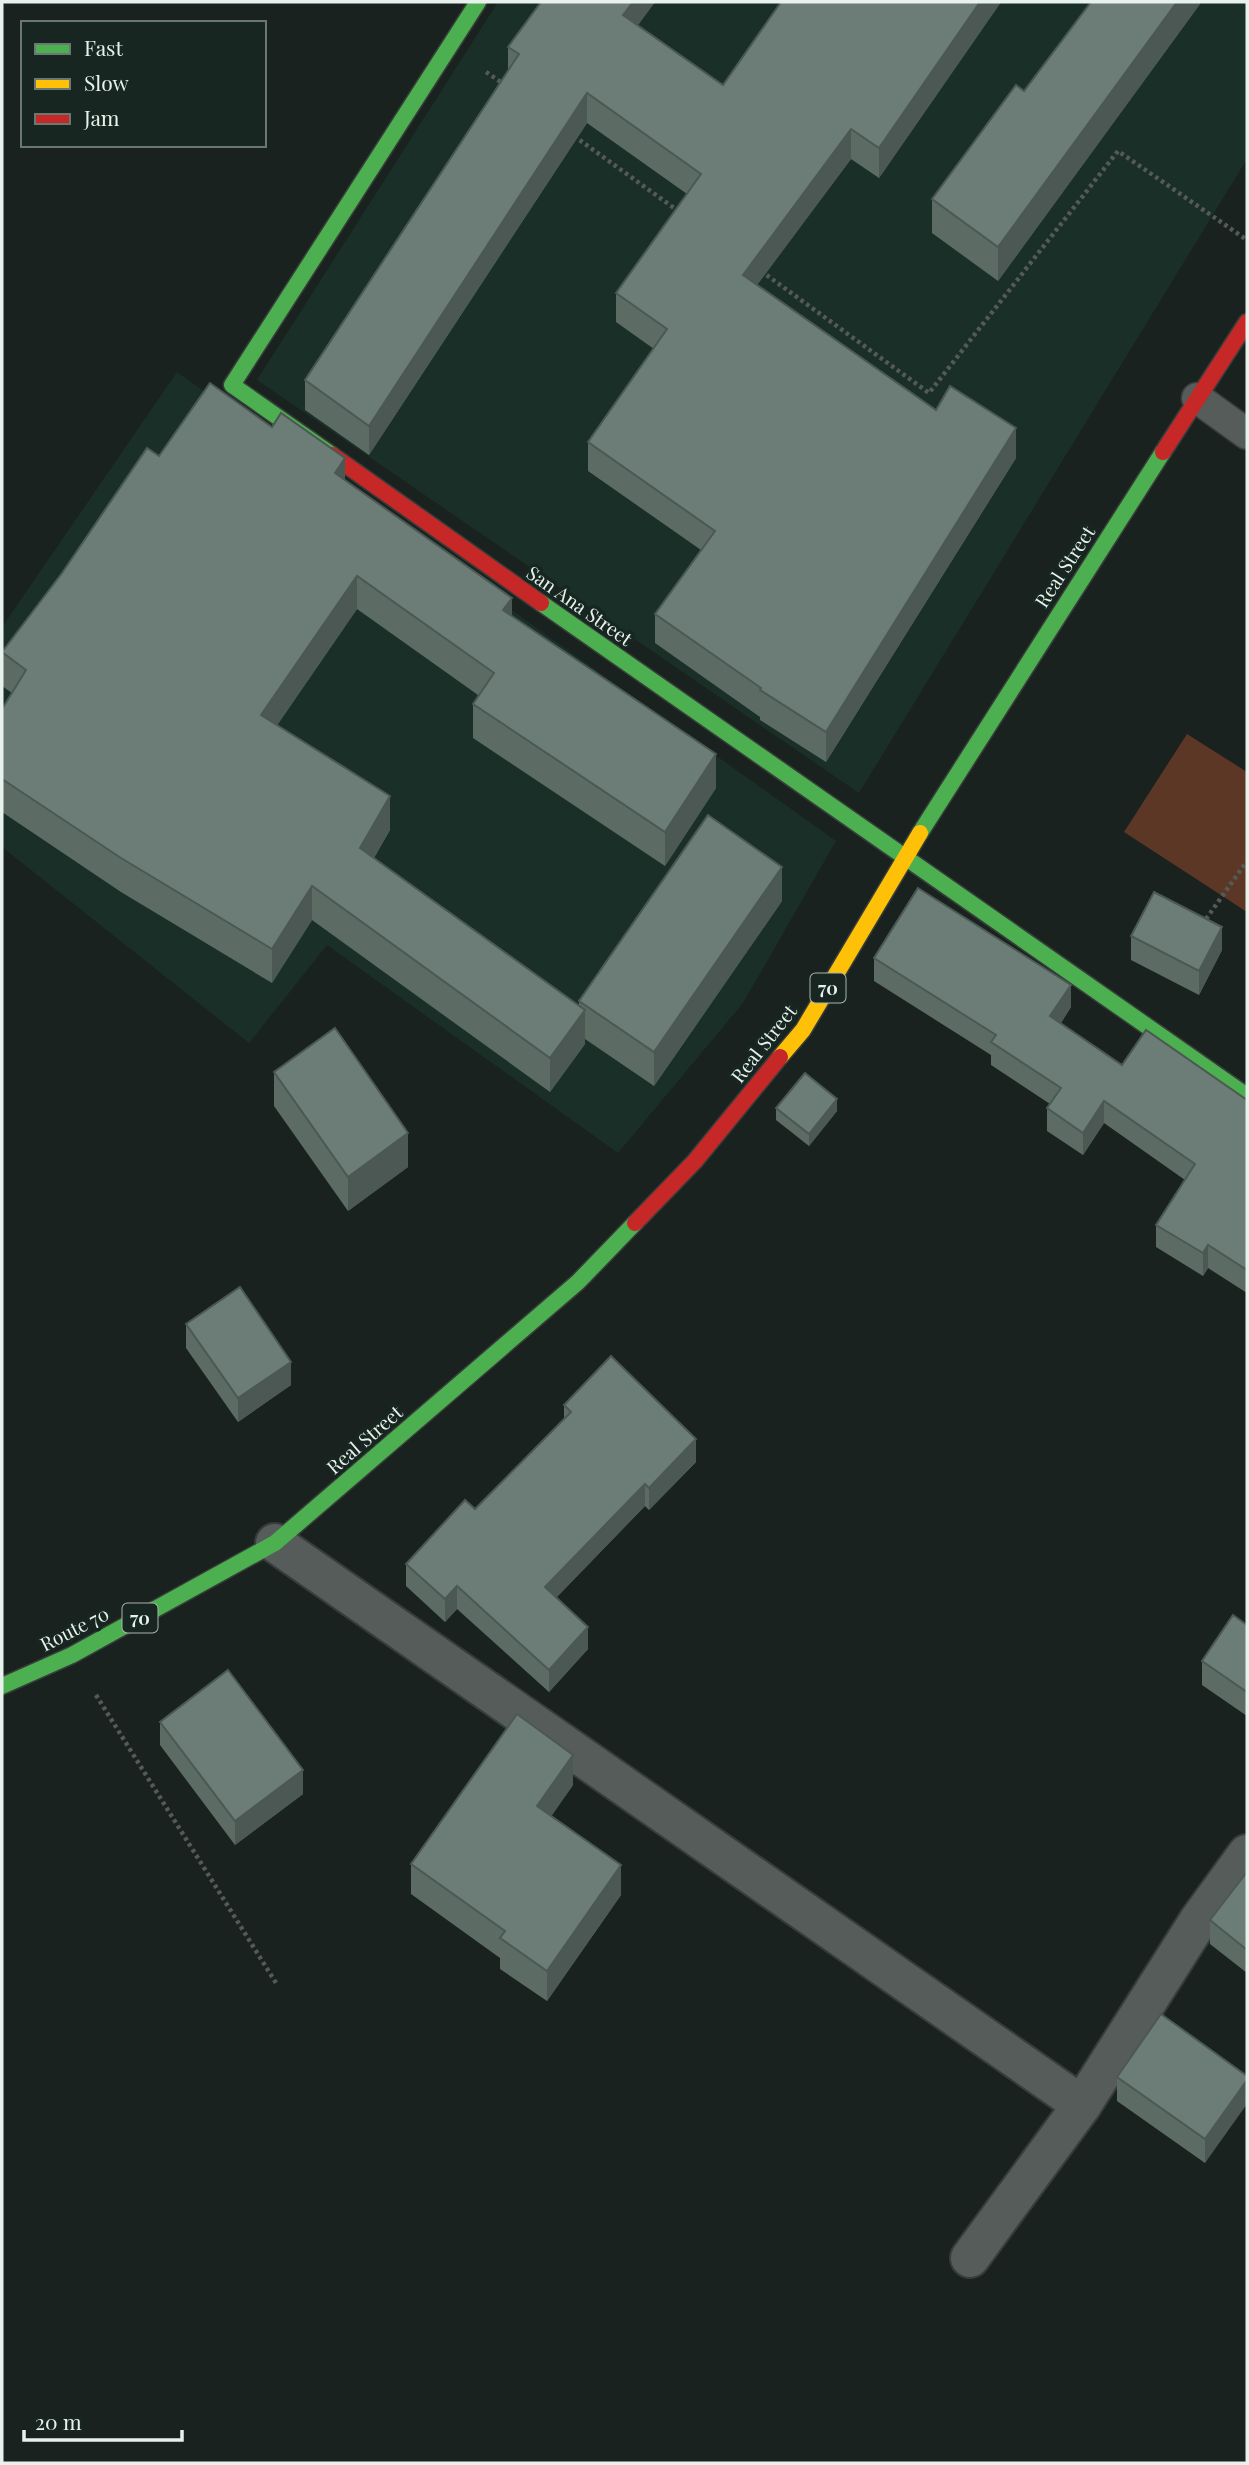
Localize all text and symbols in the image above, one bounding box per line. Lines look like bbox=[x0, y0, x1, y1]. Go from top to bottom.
legend bbox=[21, 21, 266, 147]
text: Fast bbox=[84, 33, 123, 61]
text: Slow bbox=[84, 68, 129, 96]
text: Jam bbox=[83, 103, 120, 131]
street label: Real Street bbox=[1028, 520, 1100, 612]
street label: San Ana Street bbox=[522, 559, 638, 651]
road number: 70 bbox=[810, 973, 846, 1002]
street label: Real Street bbox=[724, 998, 802, 1087]
street label: Real Street bbox=[321, 1399, 408, 1479]
street label: Route 70 bbox=[35, 1600, 113, 1656]
road number: 70 bbox=[122, 1604, 158, 1632]
scale bar bbox=[24, 2398, 182, 2442]
text: 20 m bbox=[35, 2407, 82, 2435]

